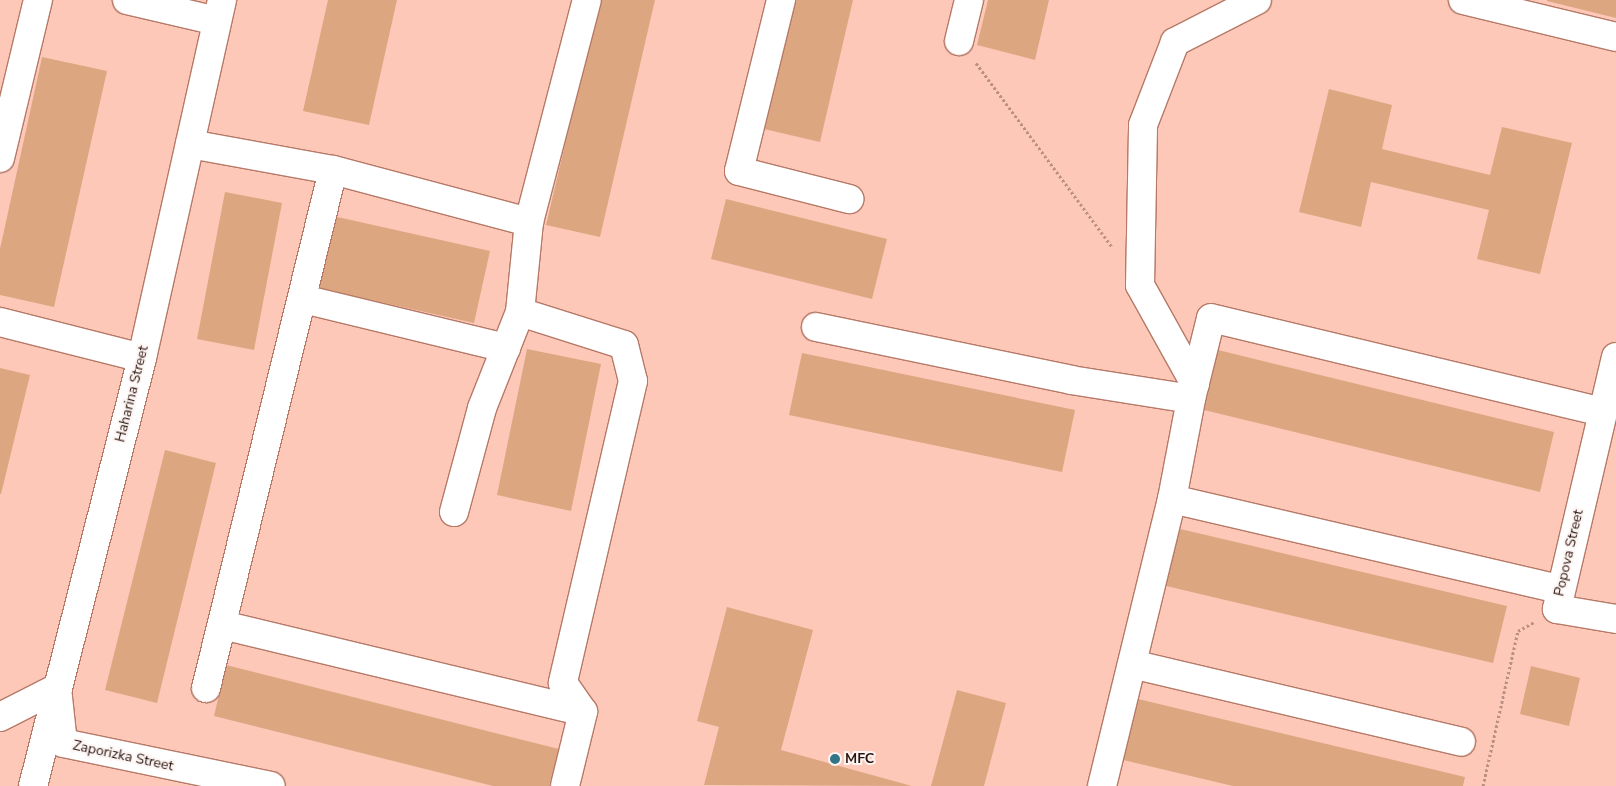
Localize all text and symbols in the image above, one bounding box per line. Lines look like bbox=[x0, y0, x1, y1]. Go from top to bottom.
street label: Haharina Street bbox=[112, 344, 152, 444]
street label: Popova Street bbox=[1551, 508, 1587, 598]
street label: Zaporizka Street bbox=[71, 737, 175, 775]
place label: MFC bbox=[845, 751, 874, 767]
marker: MFC bbox=[829, 753, 841, 765]

